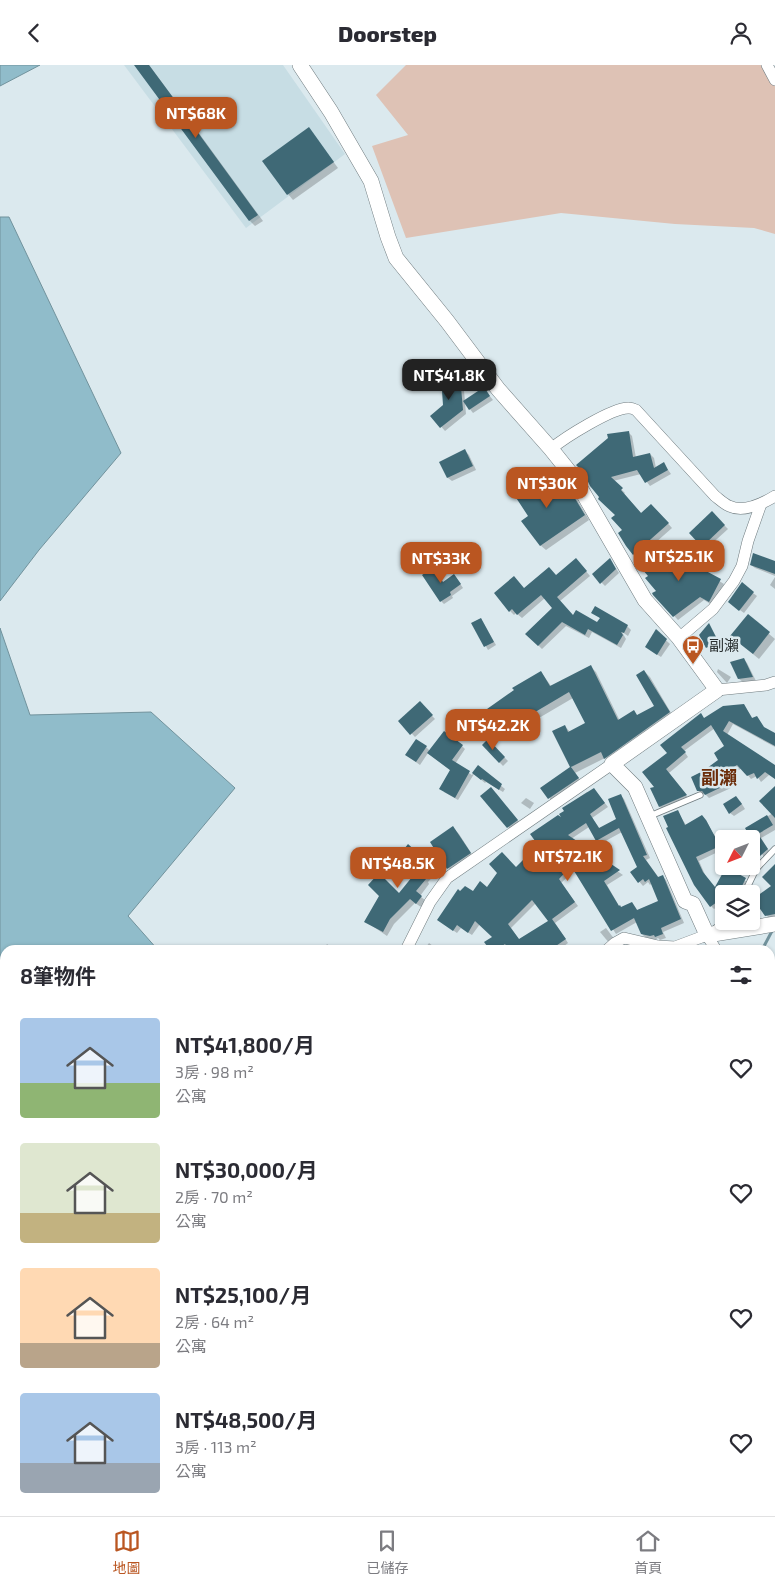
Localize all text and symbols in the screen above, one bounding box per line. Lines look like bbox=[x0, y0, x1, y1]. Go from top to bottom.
icon: back bbox=[20, 19, 48, 47]
icon: person bbox=[727, 19, 755, 47]
text: Doorstep bbox=[338, 20, 437, 46]
pin: NT$68K bbox=[155, 97, 237, 139]
text: NT$68K bbox=[166, 103, 226, 122]
pin: NT$41.8K bbox=[397, 359, 501, 401]
text: NT$41.8K bbox=[413, 365, 485, 384]
pin: NT$30K bbox=[506, 467, 588, 509]
text: NT$30K bbox=[517, 473, 577, 492]
pin: NT$25.1K bbox=[627, 539, 731, 582]
pin: NT$33K bbox=[400, 541, 482, 584]
text: NT$25.1K bbox=[645, 546, 713, 565]
text: NT$33K bbox=[412, 548, 470, 567]
bus stop icon: 副瀨 bbox=[681, 634, 705, 665]
place label: 副瀨 bbox=[709, 636, 739, 654]
pin: NT$42.2K bbox=[441, 709, 545, 751]
text: NT$42.2K bbox=[456, 715, 530, 734]
district label: 副瀨 bbox=[701, 766, 737, 788]
north arrow bbox=[715, 830, 760, 875]
map controls bbox=[715, 830, 760, 930]
pin: NT$72.1K bbox=[516, 839, 620, 882]
text: NT$72.1K bbox=[534, 846, 602, 865]
pin: NT$48.5K bbox=[346, 847, 450, 889]
text: NT$48.5K bbox=[361, 853, 435, 872]
button: layers bbox=[715, 885, 760, 930]
icon: filters bbox=[727, 961, 755, 989]
text: 8筆物件 bbox=[20, 963, 96, 988]
text: NT$41,800/月 bbox=[175, 1032, 315, 1057]
icon: home bbox=[60, 1038, 120, 1098]
icon: heart bbox=[727, 1054, 755, 1082]
text: 3房 · 98 m² bbox=[175, 1062, 254, 1081]
text: 公寓 bbox=[175, 1086, 207, 1105]
text: NT$30,000/月 bbox=[175, 1157, 318, 1182]
icon: home bbox=[60, 1163, 120, 1223]
icon: heart bbox=[727, 1179, 755, 1207]
text: 2房 · 70 m² bbox=[175, 1187, 253, 1206]
text: 公寓 bbox=[175, 1211, 207, 1230]
text: NT$25,100/月 bbox=[175, 1282, 311, 1307]
icon: home bbox=[60, 1288, 120, 1348]
icon: heart bbox=[727, 1304, 755, 1332]
text: 2房 · 64 m² bbox=[175, 1312, 254, 1331]
text: 公寓 bbox=[175, 1336, 207, 1355]
text: NT$48,500/月 bbox=[175, 1407, 317, 1432]
icon: home bbox=[60, 1413, 120, 1473]
icon: heart bbox=[727, 1429, 755, 1457]
text: 3房 · 113 m² bbox=[175, 1437, 257, 1456]
text: 公寓 bbox=[175, 1461, 207, 1480]
tab: 地圖 bbox=[113, 1527, 141, 1577]
tab: 已儲存 bbox=[366, 1527, 408, 1577]
tab: 首頁 bbox=[634, 1527, 662, 1577]

